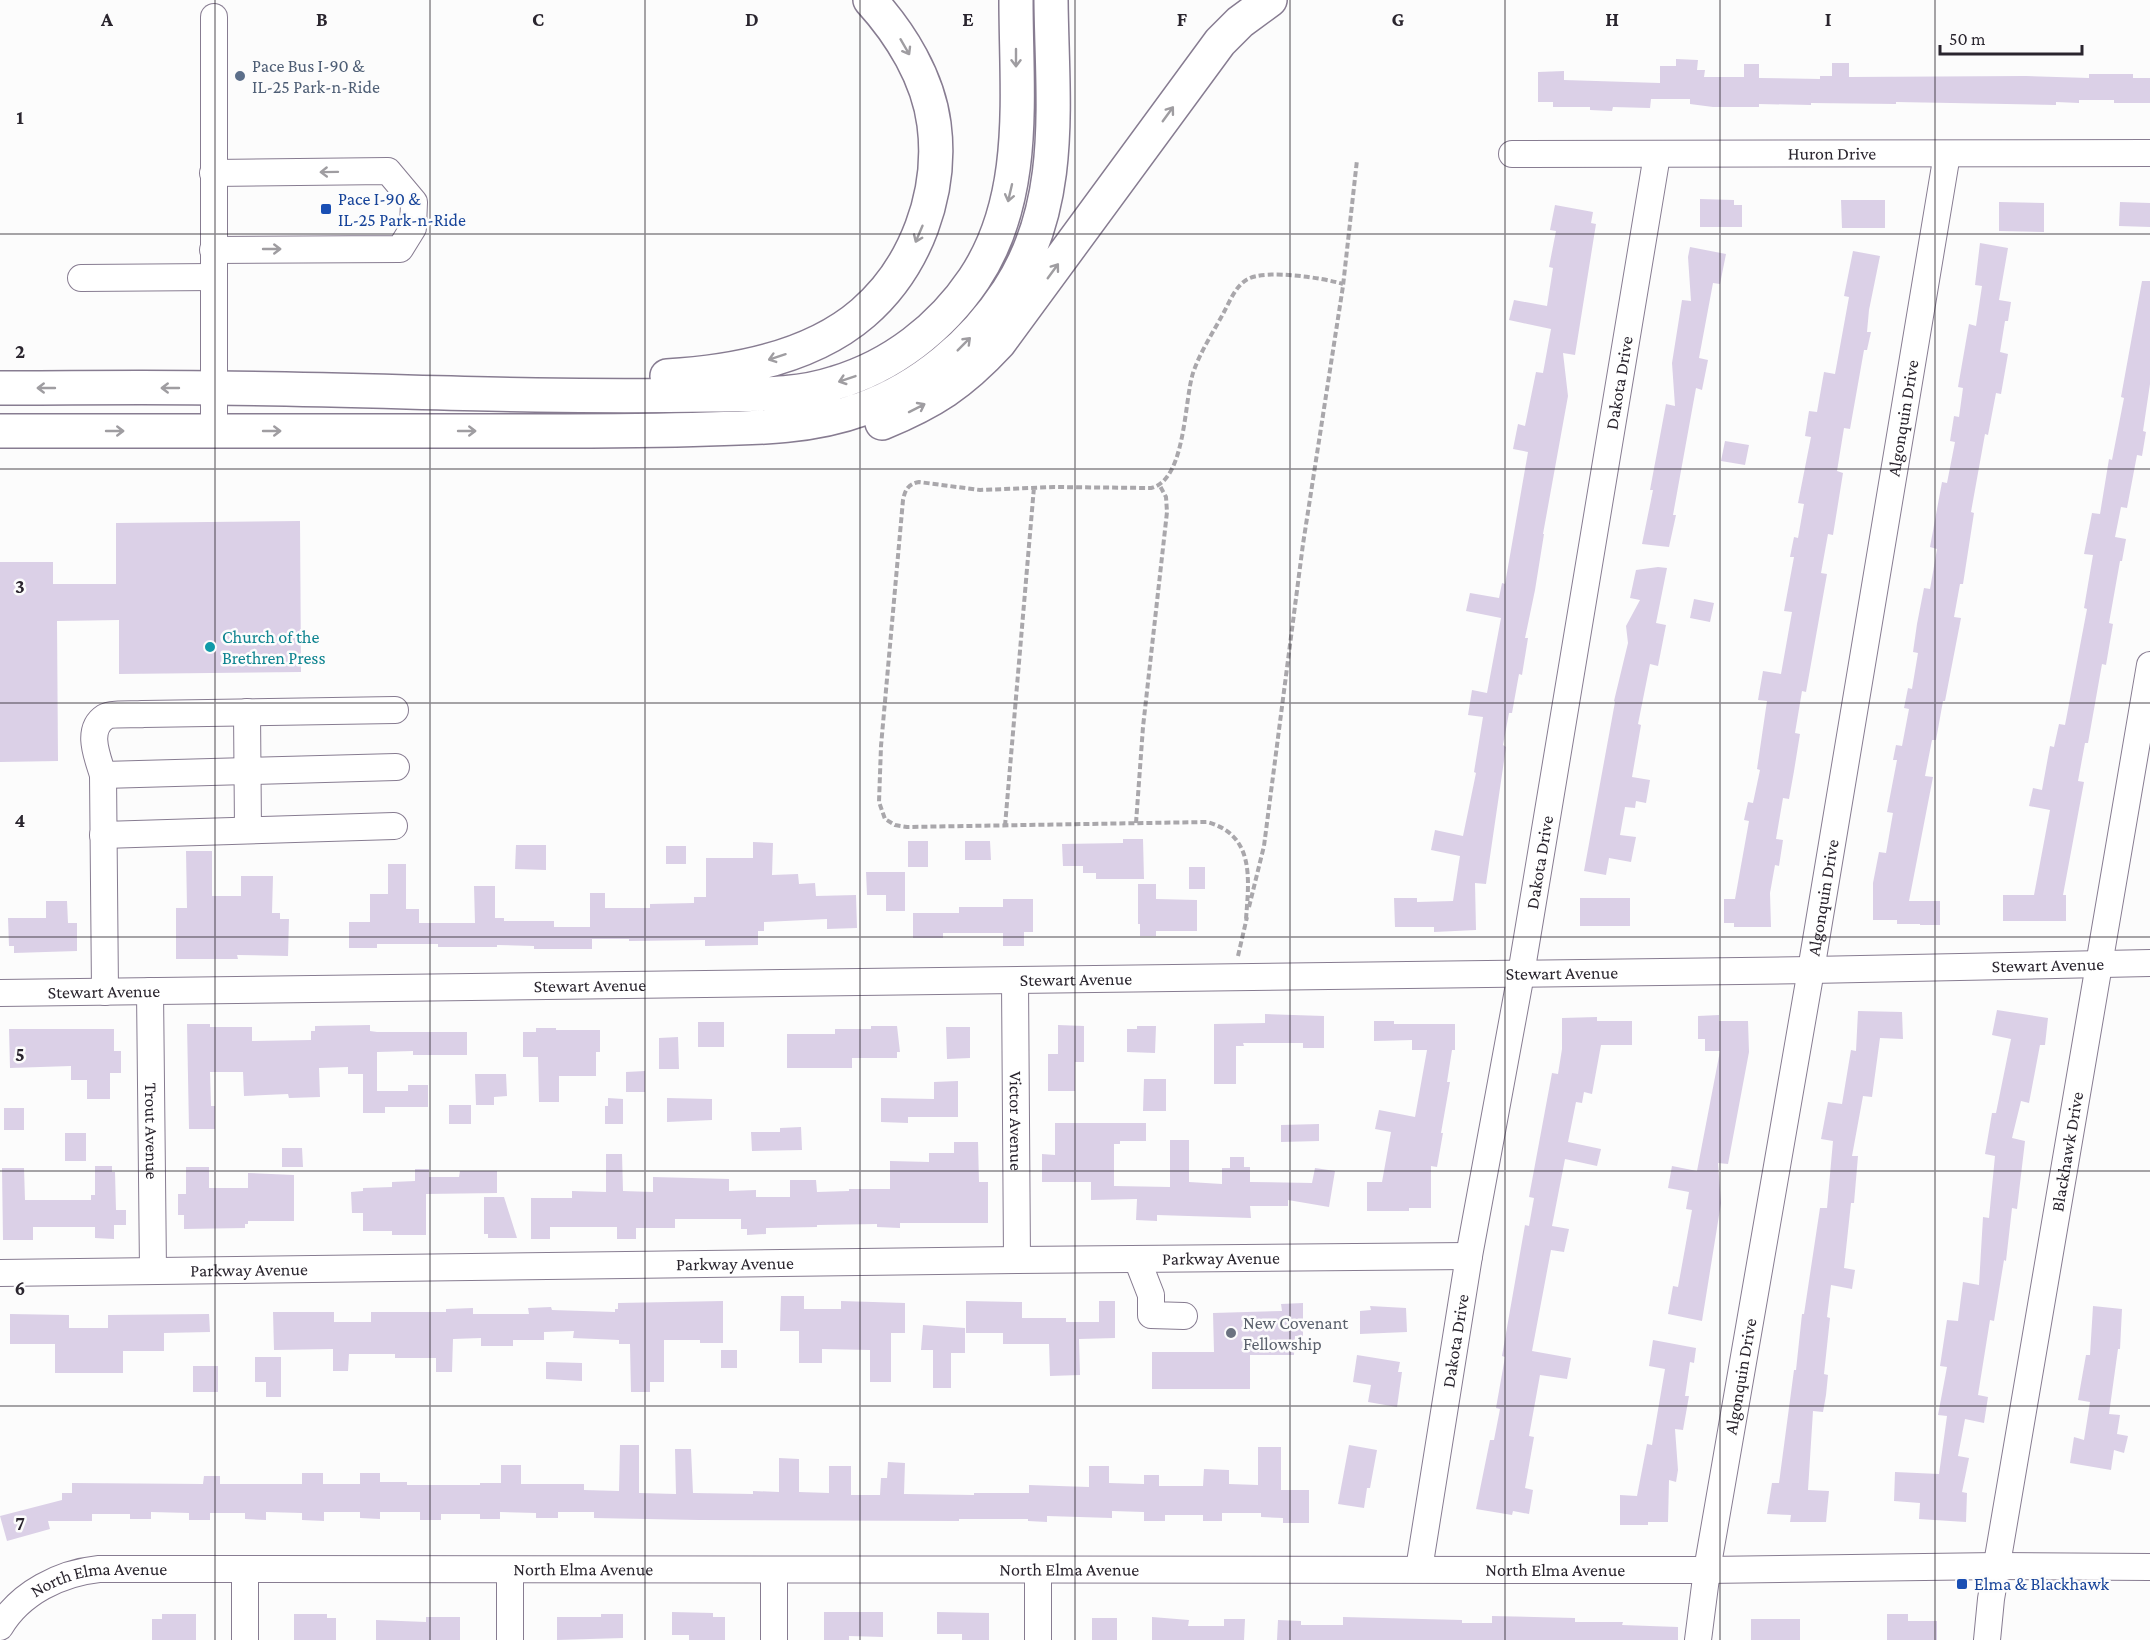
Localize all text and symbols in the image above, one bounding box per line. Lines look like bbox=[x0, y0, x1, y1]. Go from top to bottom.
text: A bbox=[100, 8, 114, 30]
text: B bbox=[316, 8, 328, 30]
text: C bbox=[532, 8, 544, 30]
text: D bbox=[745, 8, 759, 30]
text: E bbox=[962, 8, 974, 30]
text: F bbox=[1177, 8, 1188, 30]
text: G bbox=[1392, 8, 1405, 30]
text: H bbox=[1605, 8, 1619, 30]
text: I bbox=[1825, 8, 1832, 30]
scale bar bbox=[1940, 18, 2082, 56]
text: 50 m bbox=[1949, 29, 1986, 49]
one-way arrow bbox=[899, 38, 911, 55]
one-way arrow bbox=[1010, 48, 1022, 68]
place label: Pace Bus I-90 & IL-25 Park-n-Ride bbox=[252, 56, 380, 97]
marker: Pace Bus I-90 & IL-25 Park-n-Ride bbox=[233, 69, 247, 83]
text: 1 bbox=[16, 106, 24, 128]
one-way arrow bbox=[1161, 106, 1174, 122]
street label: Huron Drive bbox=[1788, 143, 1876, 164]
one-way arrow bbox=[320, 166, 340, 178]
one-way arrow bbox=[1003, 183, 1015, 202]
place label: Pace I-90 & IL-25 Park-n-Ride bbox=[338, 189, 466, 230]
marker: Pace I-90 & IL-25 Park-n-Ride bbox=[319, 202, 333, 216]
one-way arrow bbox=[913, 224, 924, 243]
one-way arrow bbox=[261, 243, 281, 255]
one-way arrow bbox=[1047, 264, 1059, 280]
street label: Dakota Drive bbox=[1602, 334, 1637, 431]
one-way arrow bbox=[957, 336, 972, 351]
text: 2 bbox=[15, 340, 25, 362]
one-way arrow bbox=[768, 352, 787, 363]
street label: Algonquin Drive bbox=[1883, 358, 1923, 478]
one-way arrow bbox=[838, 375, 857, 386]
one-way arrow bbox=[37, 382, 57, 394]
one-way arrow bbox=[161, 382, 181, 394]
one-way arrow bbox=[908, 401, 926, 413]
one-way arrow bbox=[104, 425, 124, 437]
one-way arrow bbox=[262, 425, 282, 437]
one-way arrow bbox=[457, 425, 477, 437]
text: 3 bbox=[15, 575, 25, 597]
place label: Church of the Brethren Press bbox=[222, 627, 325, 668]
marker: Church of the Brethren Press bbox=[203, 640, 217, 654]
text: 4 bbox=[15, 809, 26, 831]
street label: Dakota Drive bbox=[1522, 814, 1557, 911]
street label: Algonquin Drive bbox=[1804, 838, 1843, 957]
street label: Stewart Avenue bbox=[1991, 954, 2104, 976]
street label: Stewart Avenue bbox=[1506, 962, 1618, 984]
street label: Stewart Avenue bbox=[1020, 969, 1132, 990]
street label: Stewart Avenue bbox=[534, 975, 646, 996]
street label: Stewart Avenue bbox=[48, 981, 160, 1002]
text: 5 bbox=[15, 1043, 25, 1065]
street label: Victor Avenue bbox=[1006, 1071, 1026, 1171]
street label: Trout Avenue bbox=[141, 1083, 162, 1180]
street label: Blackhawk Drive bbox=[2047, 1090, 2087, 1213]
street label: Parkway Avenue bbox=[1162, 1248, 1280, 1269]
street label: Parkway Avenue bbox=[676, 1253, 794, 1274]
street label: Parkway Avenue bbox=[190, 1259, 308, 1281]
text: 6 bbox=[15, 1277, 25, 1299]
street label: Dakota Drive bbox=[1438, 1293, 1473, 1389]
place label: New Covenant Fellowship bbox=[1243, 1313, 1349, 1354]
street label: Algonquin Drive bbox=[1721, 1317, 1760, 1436]
marker: New Covenant Fellowship bbox=[1224, 1326, 1238, 1340]
text: 7 bbox=[15, 1512, 25, 1534]
street label: North Elma Avenue bbox=[27, 1559, 167, 1601]
street label: North Elma Avenue bbox=[513, 1559, 653, 1579]
street label: North Elma Avenue bbox=[999, 1560, 1139, 1580]
street label: North Elma Avenue bbox=[1485, 1560, 1625, 1580]
place label: Elma & Blackhawk bbox=[1974, 1574, 2110, 1594]
marker: Elma & Blackhawk bbox=[1955, 1577, 1969, 1591]

